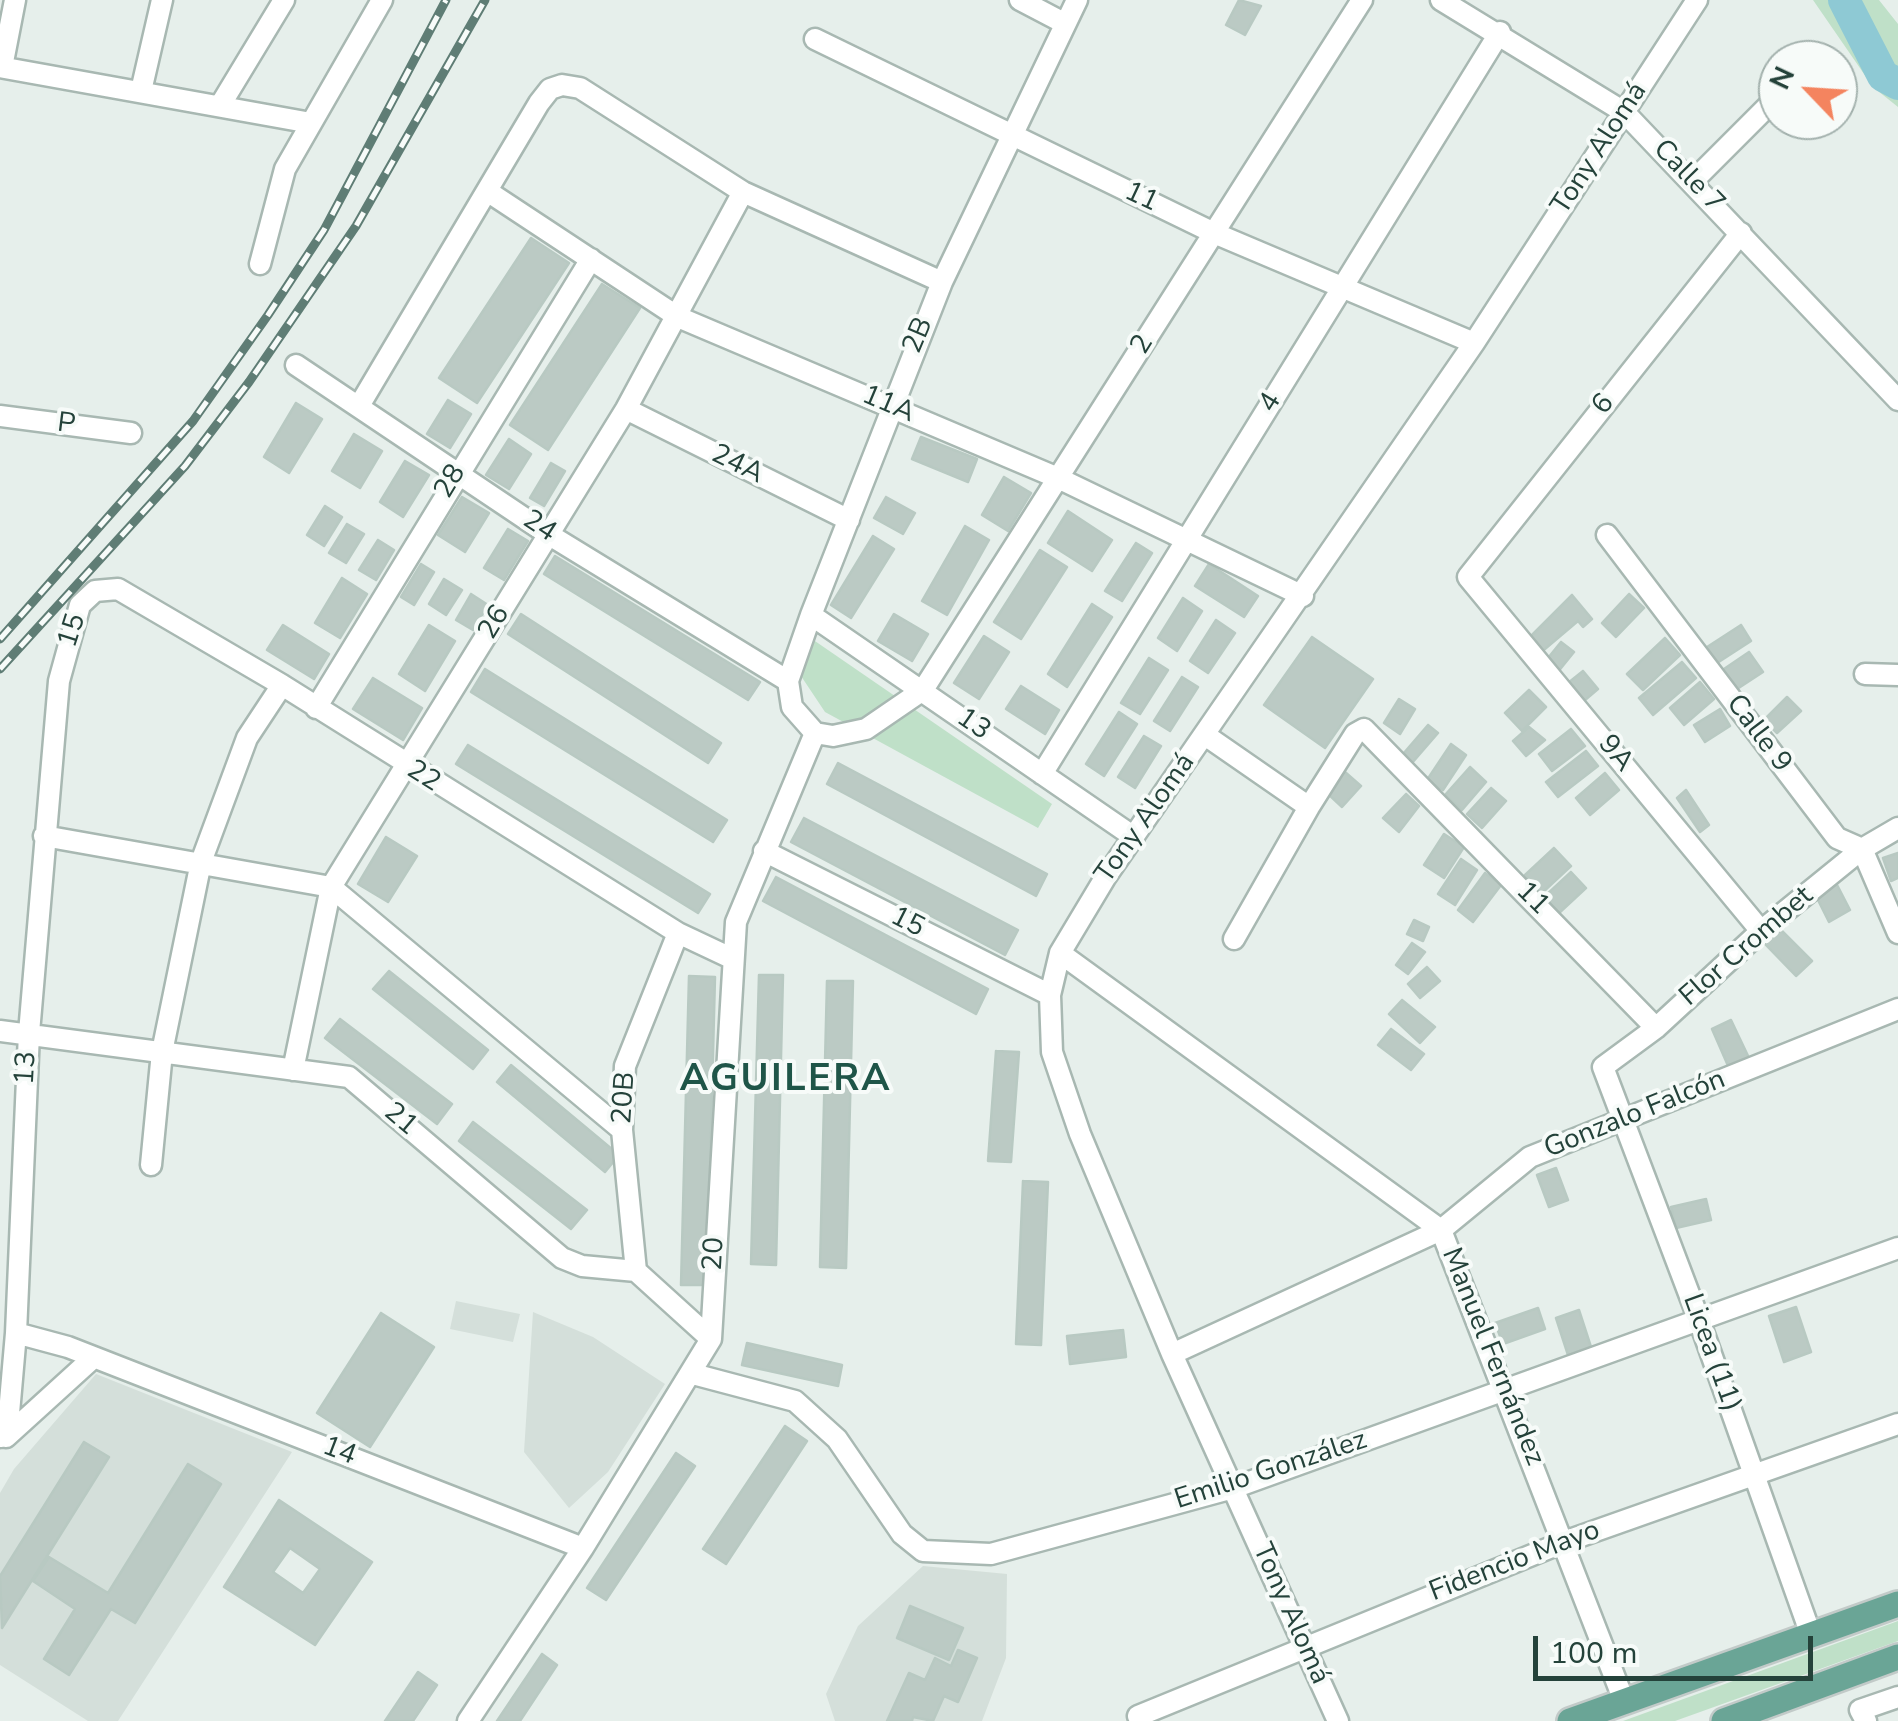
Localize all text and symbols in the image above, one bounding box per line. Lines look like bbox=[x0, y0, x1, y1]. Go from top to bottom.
north arrow bbox=[1758, 40, 1858, 140]
text: N bbox=[1761, 61, 1804, 96]
street label: Tony Alomá bbox=[1545, 77, 1655, 221]
street label: Calle 7 bbox=[1645, 133, 1731, 221]
street label: 11 bbox=[1119, 176, 1163, 220]
street label: 2B bbox=[897, 313, 941, 359]
street label: 2 bbox=[1124, 329, 1162, 361]
street label: 11A bbox=[857, 379, 919, 431]
street label: 4 bbox=[1252, 387, 1290, 419]
street label: 6 bbox=[1586, 388, 1622, 422]
street label: P bbox=[55, 407, 77, 443]
street label: 24A bbox=[705, 438, 769, 492]
street label: 28 bbox=[428, 459, 474, 505]
street label: 24 bbox=[516, 504, 562, 550]
street label: 26 bbox=[472, 600, 518, 646]
street label: 15 bbox=[52, 610, 94, 652]
street label: Calle 9 bbox=[1718, 689, 1798, 779]
street label: 13 bbox=[950, 702, 996, 748]
street label: 9A bbox=[1590, 729, 1640, 779]
street label: Tony Alomá bbox=[1089, 748, 1203, 890]
street label: 22 bbox=[400, 754, 446, 800]
street label: 11 bbox=[1508, 875, 1556, 923]
street label: Flor Crombet bbox=[1674, 880, 1820, 1014]
street label: 15 bbox=[884, 900, 930, 946]
street label: 13 bbox=[9, 1050, 45, 1086]
district label: AGUILERA bbox=[680, 1058, 892, 1104]
street label: Gonzalo Falcón bbox=[1540, 1063, 1730, 1167]
street label: 20B bbox=[606, 1071, 644, 1125]
street label: 21 bbox=[376, 1096, 424, 1144]
street label: 20 bbox=[697, 1236, 733, 1272]
street label: Manuel Fernández bbox=[1433, 1243, 1551, 1471]
street label: Licea (11) bbox=[1674, 1290, 1748, 1416]
street label: Emilio González bbox=[1171, 1424, 1371, 1518]
street label: 14 bbox=[317, 1430, 361, 1474]
street label: Fidencio Mayo bbox=[1425, 1514, 1605, 1610]
street label: Tony Alomá bbox=[1244, 1538, 1336, 1690]
scale bar bbox=[1538, 1616, 1818, 1678]
text: 100 m bbox=[1550, 1633, 1637, 1674]

